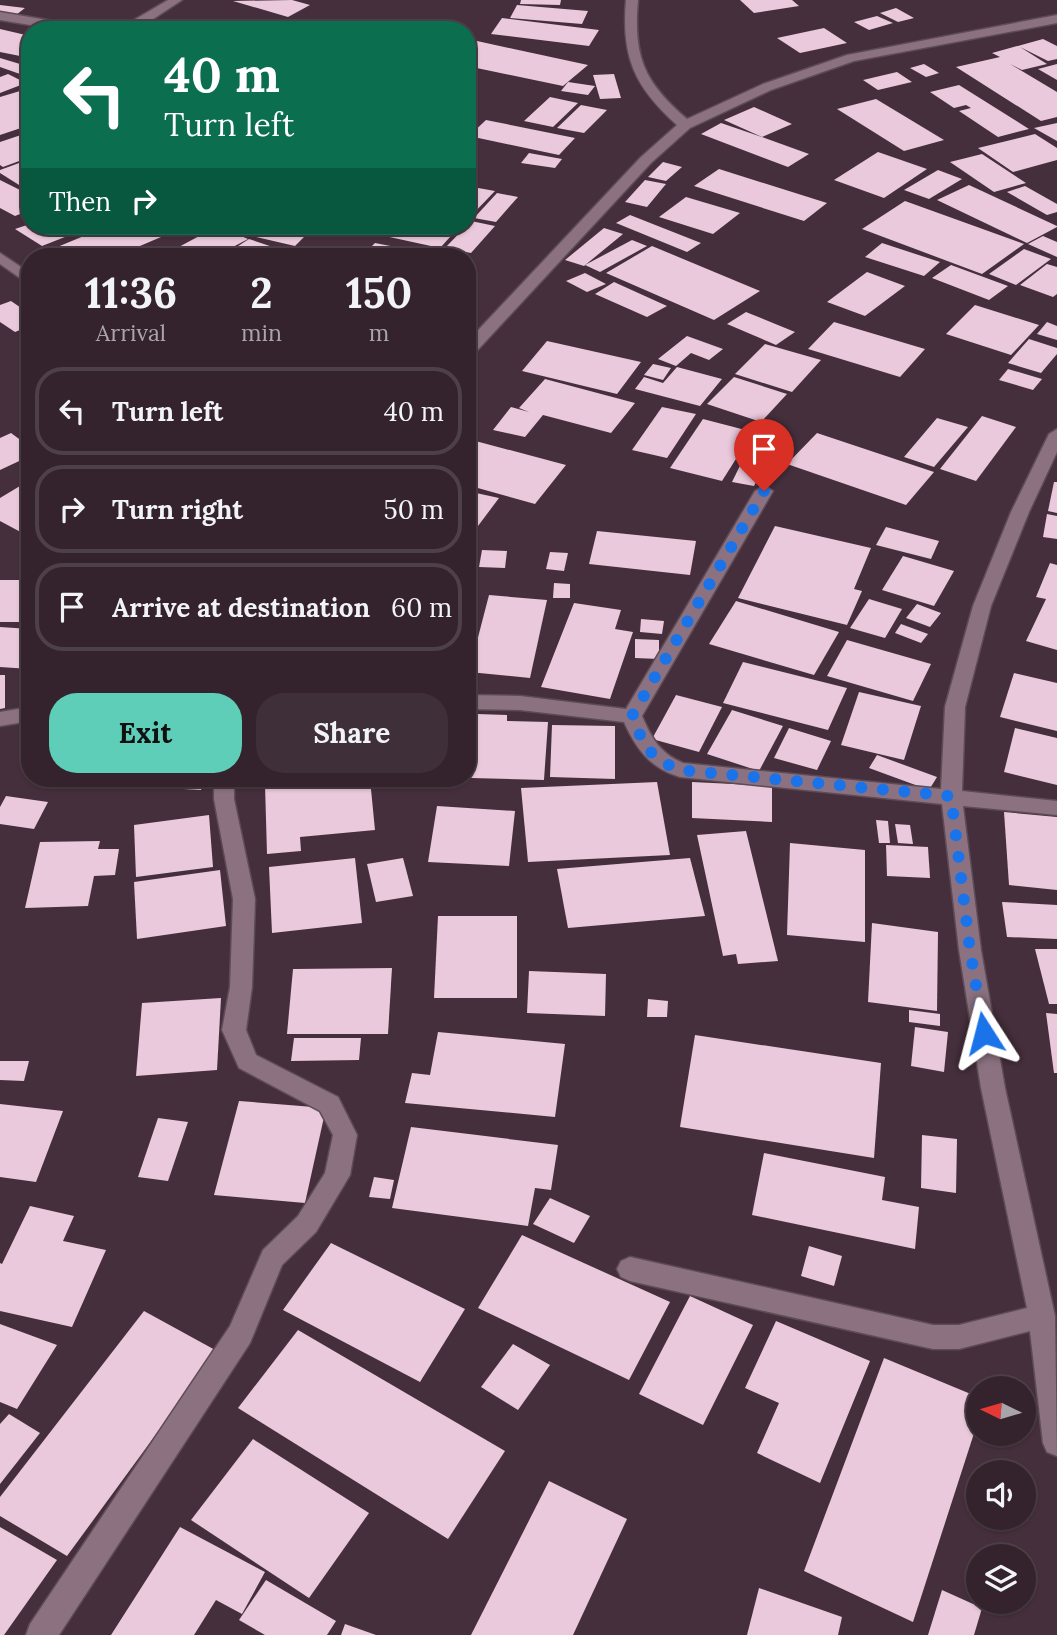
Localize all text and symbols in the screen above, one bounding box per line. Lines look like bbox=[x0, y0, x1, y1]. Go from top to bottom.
text: 40 m bbox=[164, 43, 280, 105]
icon: left bbox=[49, 49, 140, 140]
text: Turn left bbox=[164, 104, 294, 145]
icon: right bbox=[125, 182, 163, 220]
text: Then bbox=[49, 185, 111, 218]
text: 11:36 bbox=[85, 266, 177, 320]
text: 2 bbox=[250, 266, 273, 320]
text: 150 bbox=[346, 266, 412, 320]
text: Arrival bbox=[96, 318, 166, 347]
text: min bbox=[241, 318, 282, 347]
text: m bbox=[369, 318, 389, 347]
icon: left bbox=[53, 392, 91, 430]
text: Turn left bbox=[112, 395, 223, 428]
text: 40 m bbox=[384, 395, 444, 428]
pin bbox=[734, 419, 794, 491]
icon: arrive bbox=[745, 430, 783, 468]
icon: right bbox=[53, 490, 91, 528]
text: Turn right bbox=[112, 493, 243, 526]
text: 50 m bbox=[384, 493, 444, 526]
icon: arrive bbox=[53, 588, 91, 626]
text: Arrive at destination bbox=[112, 591, 370, 624]
text: 60 m bbox=[391, 591, 452, 624]
button: Exit bbox=[49, 693, 242, 773]
button: Share bbox=[256, 693, 448, 773]
position arrow bbox=[947, 996, 1021, 1070]
north arrow bbox=[966, 1376, 1036, 1446]
map controls bbox=[966, 1376, 1036, 1614]
button: sound bbox=[966, 1460, 1036, 1530]
button: layers bbox=[966, 1544, 1036, 1614]

